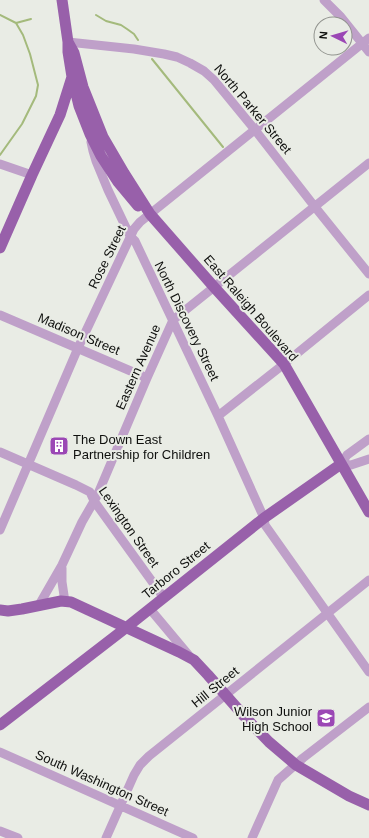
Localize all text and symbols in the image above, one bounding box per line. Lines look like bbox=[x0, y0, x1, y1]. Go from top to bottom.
north arrow bbox=[313, 16, 353, 56]
text: N bbox=[317, 31, 329, 40]
street label: North Parker Street bbox=[211, 61, 295, 157]
street label: Rose Street bbox=[85, 223, 129, 291]
street label: East Raleigh Boulevard bbox=[201, 252, 301, 364]
street label: North Discovery Street bbox=[152, 259, 223, 383]
street label: Madison Street bbox=[36, 310, 123, 358]
street label: Eastern Avenue bbox=[113, 322, 163, 412]
place label: The Down East Partnership for Children bbox=[73, 432, 210, 462]
building icon: The Down East Partnership for Children bbox=[48, 435, 70, 457]
street label: Lexington Street bbox=[96, 484, 163, 570]
street label: Tarboro Street bbox=[139, 538, 213, 602]
street label: Hill Street bbox=[188, 663, 242, 711]
place label: Wilson Junior High School bbox=[234, 704, 313, 734]
school or university icon: Wilson Junior High School bbox=[315, 707, 337, 729]
street label: South Washington Street bbox=[33, 747, 171, 819]

